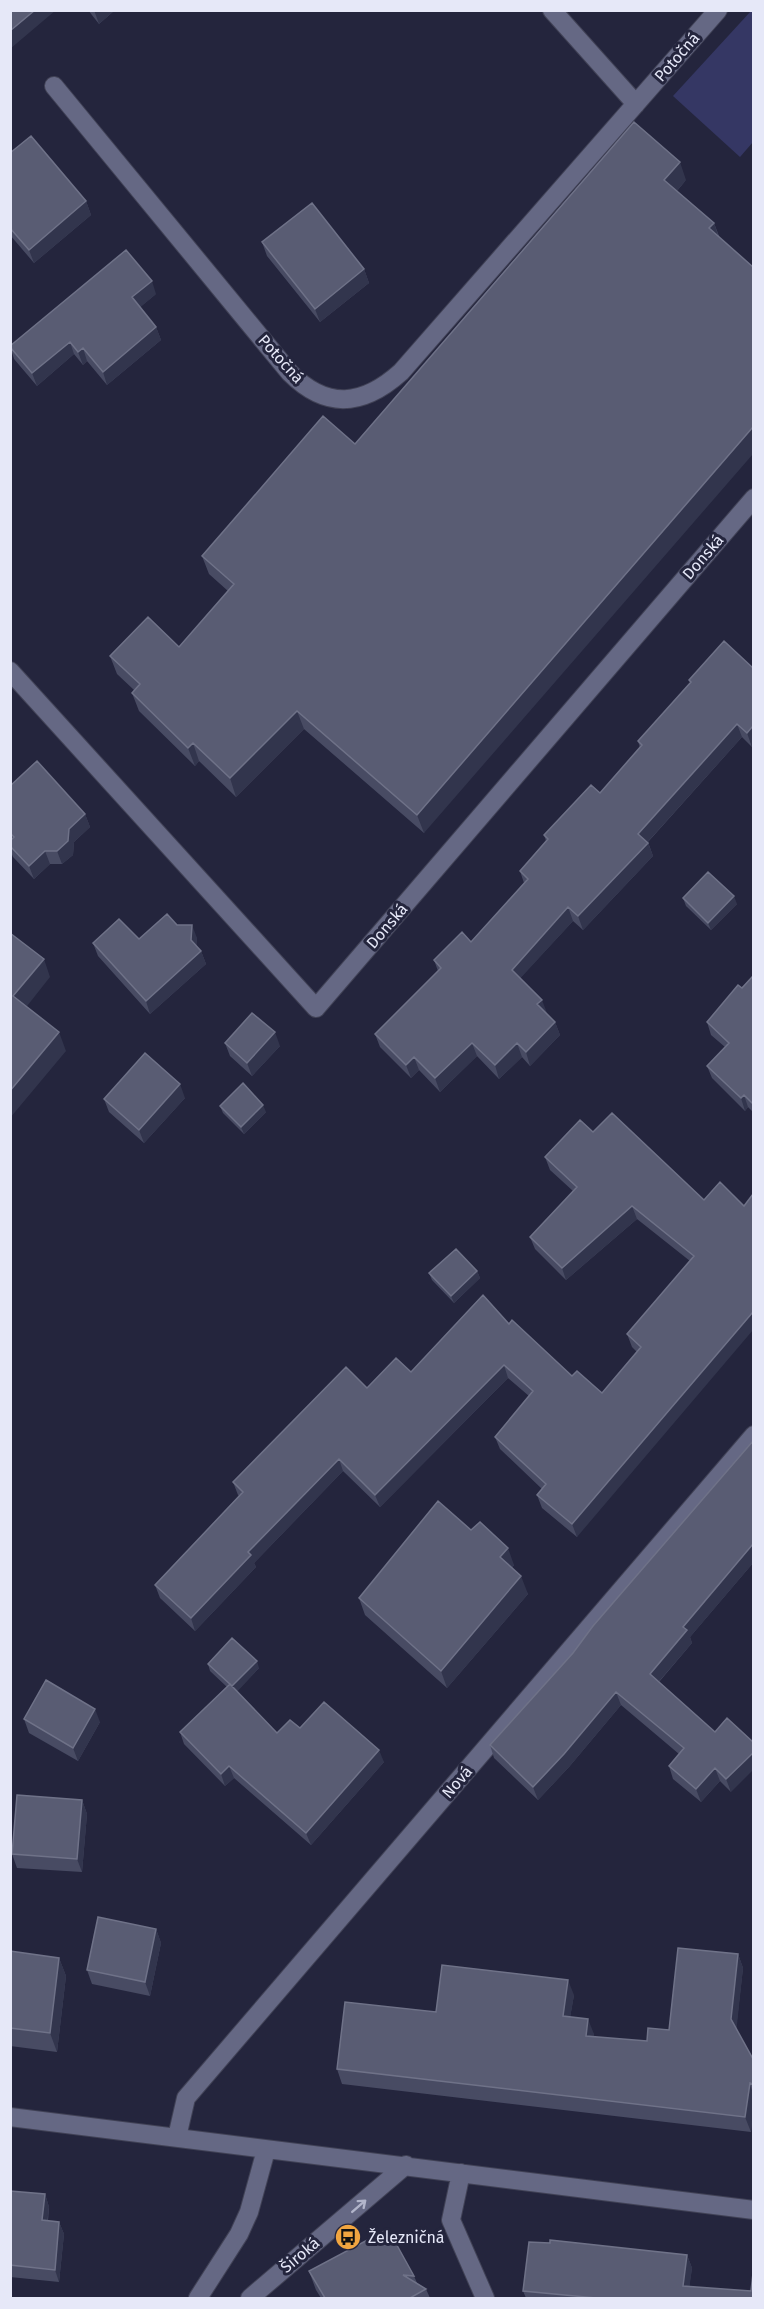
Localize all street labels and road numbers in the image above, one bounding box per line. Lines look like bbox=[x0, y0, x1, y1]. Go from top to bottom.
street label: Potočná bbox=[651, 29, 703, 85]
street label: Potočná bbox=[254, 331, 308, 387]
street label: Donská bbox=[678, 531, 728, 583]
street label: Donská bbox=[362, 900, 412, 952]
street label: Nová bbox=[438, 1762, 476, 1802]
street label: Široká bbox=[276, 2233, 323, 2277]

